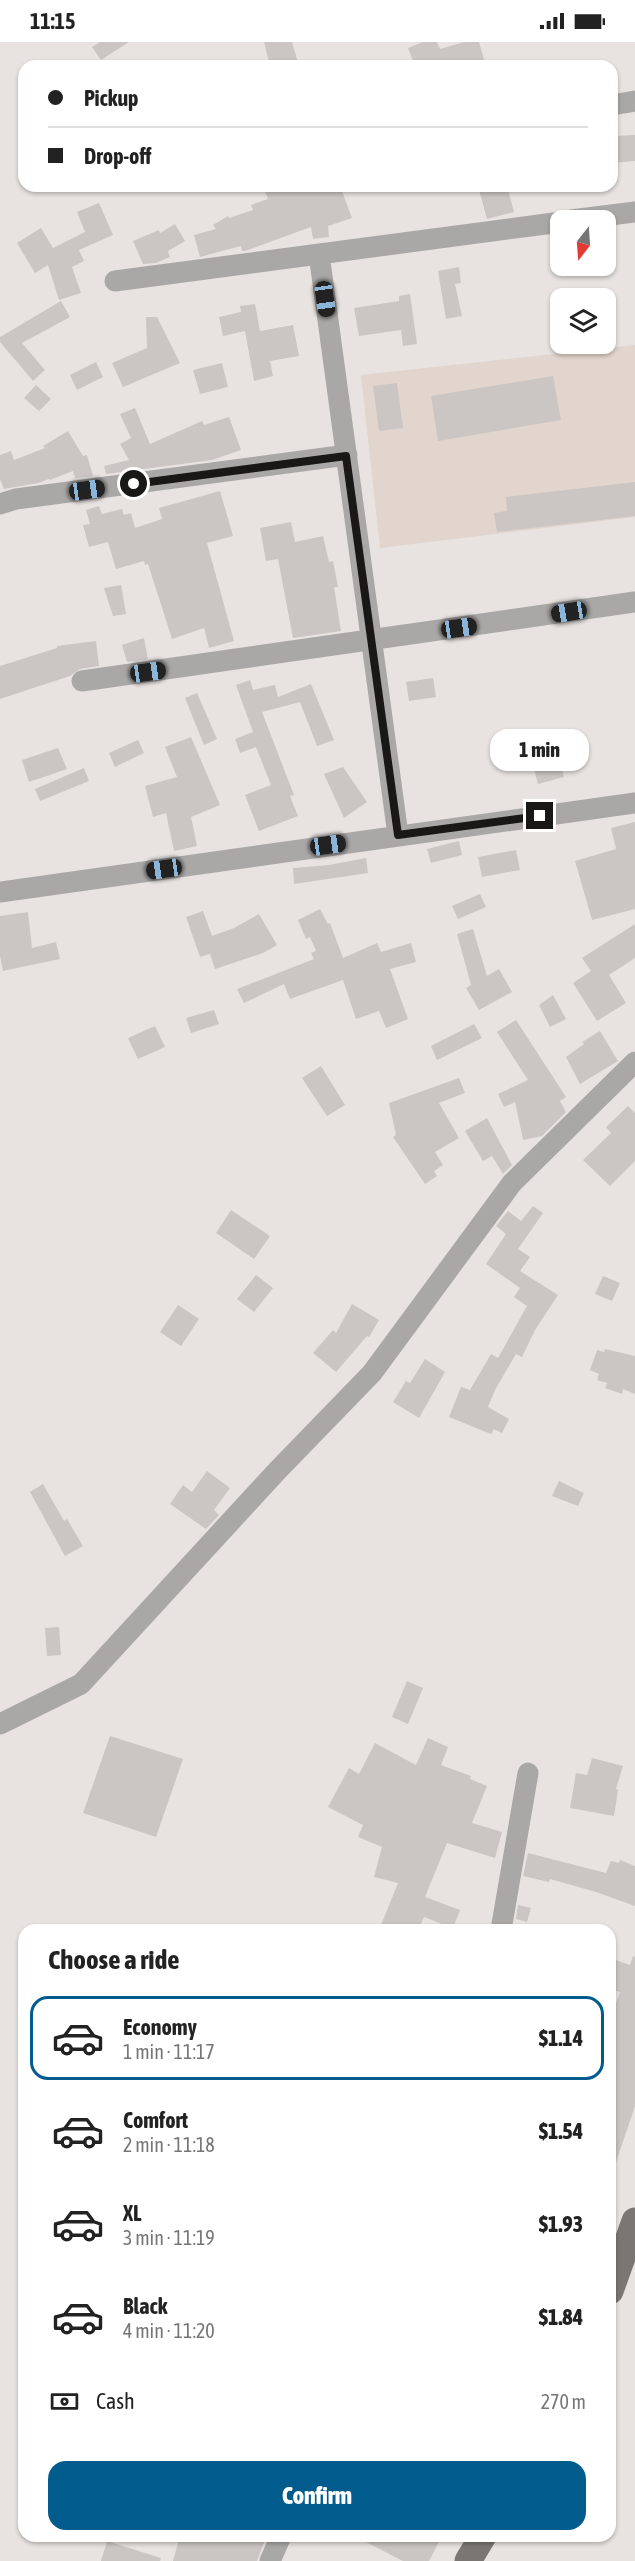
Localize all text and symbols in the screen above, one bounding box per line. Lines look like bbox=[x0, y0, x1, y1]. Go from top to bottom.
text: 11:15 bbox=[30, 8, 75, 34]
text: Pickup bbox=[84, 85, 139, 111]
text: Drop-off bbox=[84, 143, 151, 169]
north arrow bbox=[550, 210, 616, 276]
map controls bbox=[550, 210, 616, 354]
car bbox=[314, 280, 336, 318]
button: layers bbox=[550, 288, 616, 354]
route start bbox=[120, 470, 147, 497]
car bbox=[68, 479, 106, 501]
car bbox=[550, 600, 588, 624]
car bbox=[440, 617, 478, 639]
car bbox=[129, 661, 167, 683]
callout: 1 min bbox=[490, 729, 590, 771]
text: 1 min bbox=[519, 738, 560, 761]
route end bbox=[526, 802, 553, 829]
car bbox=[309, 834, 347, 856]
car bbox=[145, 858, 183, 880]
text: Choose a ride bbox=[48, 1944, 180, 1975]
icon: car bbox=[51, 2011, 105, 2065]
text: Economy bbox=[123, 2014, 197, 2040]
text: $1.14 bbox=[539, 2025, 583, 2051]
text: 1 min · 11:17 bbox=[123, 2040, 215, 2063]
icon: car bbox=[51, 2104, 105, 2158]
text: Comfort bbox=[123, 2107, 188, 2133]
text: $1.54 bbox=[539, 2118, 583, 2144]
text: 2 min · 11:18 bbox=[123, 2133, 215, 2156]
icon: car bbox=[51, 2197, 105, 2251]
text: XL bbox=[123, 2200, 141, 2226]
text: $1.93 bbox=[539, 2211, 583, 2237]
text: 3 min · 11:19 bbox=[123, 2226, 215, 2249]
icon: car bbox=[51, 2290, 105, 2344]
text: Black bbox=[123, 2293, 167, 2319]
text: $1.84 bbox=[539, 2304, 583, 2330]
text: 4 min · 11:20 bbox=[123, 2319, 215, 2342]
icon: cash bbox=[48, 2385, 81, 2418]
text: Cash bbox=[96, 2388, 135, 2414]
text: 270 m bbox=[541, 2390, 586, 2413]
button: Confirm bbox=[48, 2461, 586, 2530]

